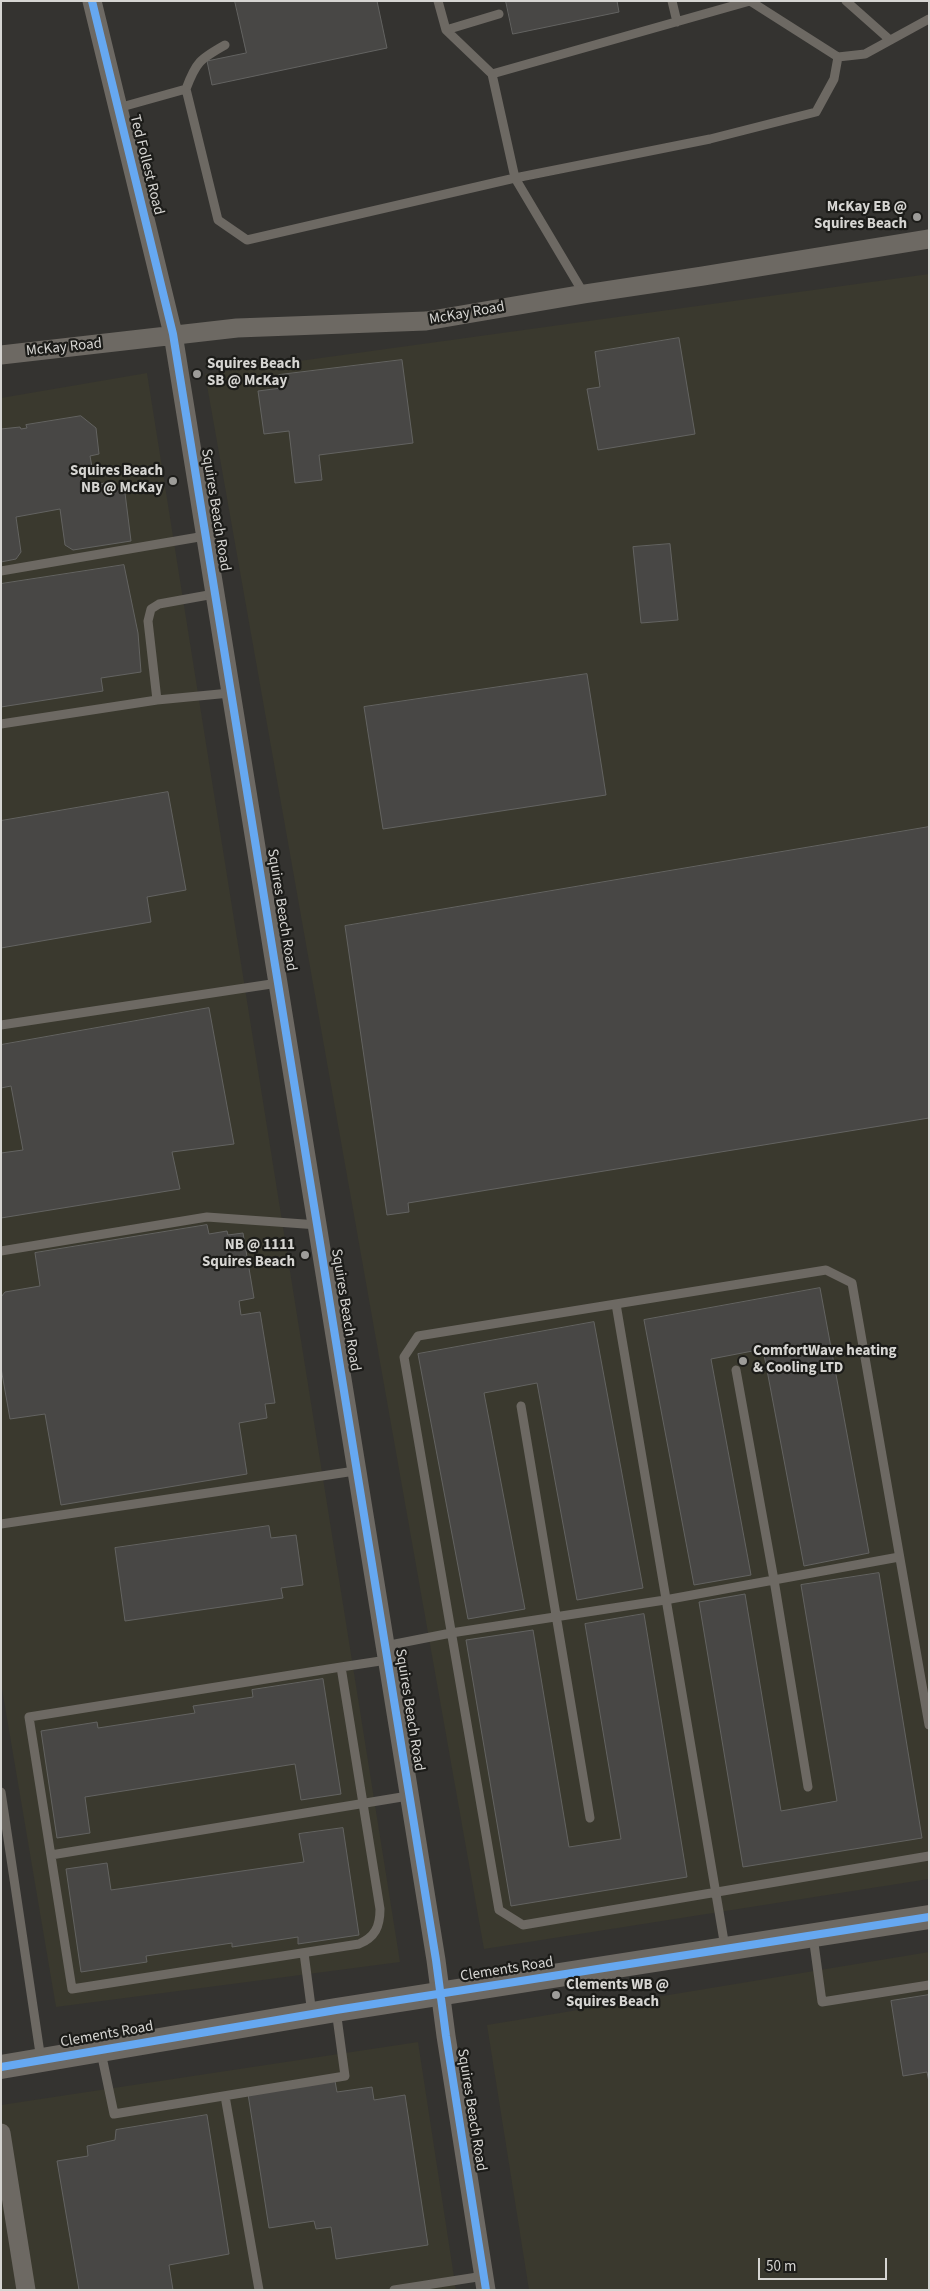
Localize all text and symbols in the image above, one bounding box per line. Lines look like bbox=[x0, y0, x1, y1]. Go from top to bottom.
street label: Ted Follest Road bbox=[125, 113, 167, 217]
place label: McKay EB @ Squires Beach bbox=[814, 199, 907, 234]
marker: McKay EB @ Squires Beach bbox=[911, 211, 923, 223]
street label: McKay Road bbox=[428, 299, 506, 329]
street label: McKay Road bbox=[25, 335, 103, 361]
place label: Squires Beach SB @ McKay bbox=[207, 356, 300, 391]
marker: Squires Beach SB @ McKay bbox=[191, 368, 203, 380]
street label: Squires Beach Road bbox=[196, 447, 234, 573]
place label: Squires Beach NB @ McKay bbox=[70, 463, 163, 498]
marker: Squires Beach NB @ McKay bbox=[167, 475, 179, 487]
street label: Squires Beach Road bbox=[262, 847, 300, 973]
place label: NB @ 1111 Squires Beach bbox=[202, 1237, 295, 1272]
street label: Squires Beach Road bbox=[326, 1247, 364, 1373]
marker: NB @ 1111 Squires Beach bbox=[299, 1249, 311, 1261]
place label: ComfortWave heating & Cooling LTD bbox=[753, 1343, 897, 1378]
marker: ComfortWave heating & Cooling LTD bbox=[737, 1355, 749, 1367]
street label: Squires Beach Road bbox=[390, 1647, 428, 1773]
street label: Clements Road bbox=[459, 1954, 555, 1986]
place label: Clements WB @ Squires Beach bbox=[566, 1977, 669, 2012]
marker: Clements WB @ Squires Beach bbox=[550, 1989, 562, 2001]
street label: Clements Road bbox=[59, 2018, 155, 2052]
street label: Squires Beach Road bbox=[452, 2047, 490, 2173]
scale bar bbox=[760, 2248, 889, 2280]
text: 50 m bbox=[766, 2256, 796, 2277]

